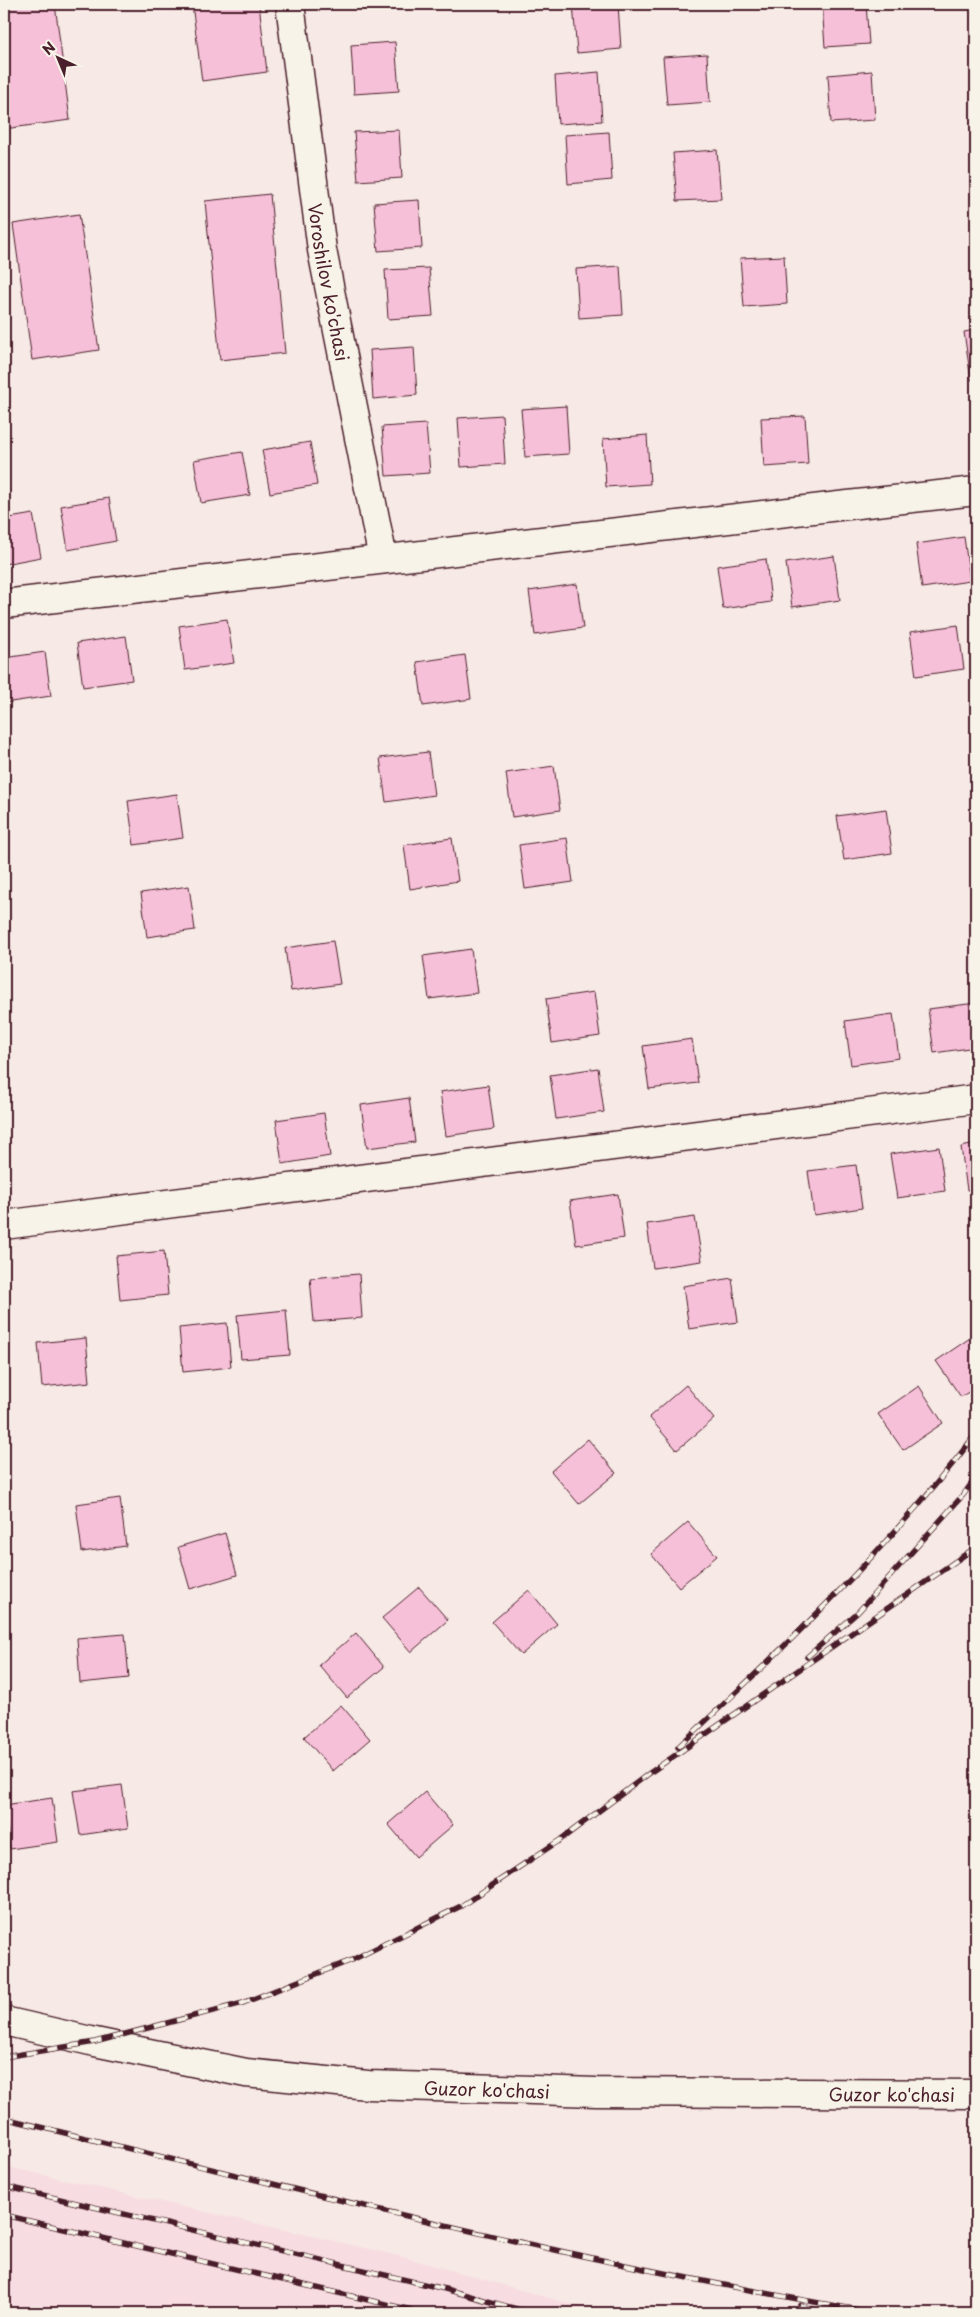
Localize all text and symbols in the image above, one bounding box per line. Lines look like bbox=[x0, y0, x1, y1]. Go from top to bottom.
north arrow bbox=[32, 32, 82, 82]
text: N bbox=[37, 37, 60, 60]
street label: Voroshilov ko'chasi bbox=[303, 202, 357, 363]
street label: Guzor ko'chasi bbox=[423, 2073, 550, 2104]
street label: Guzor ko'chasi bbox=[829, 2080, 955, 2107]

